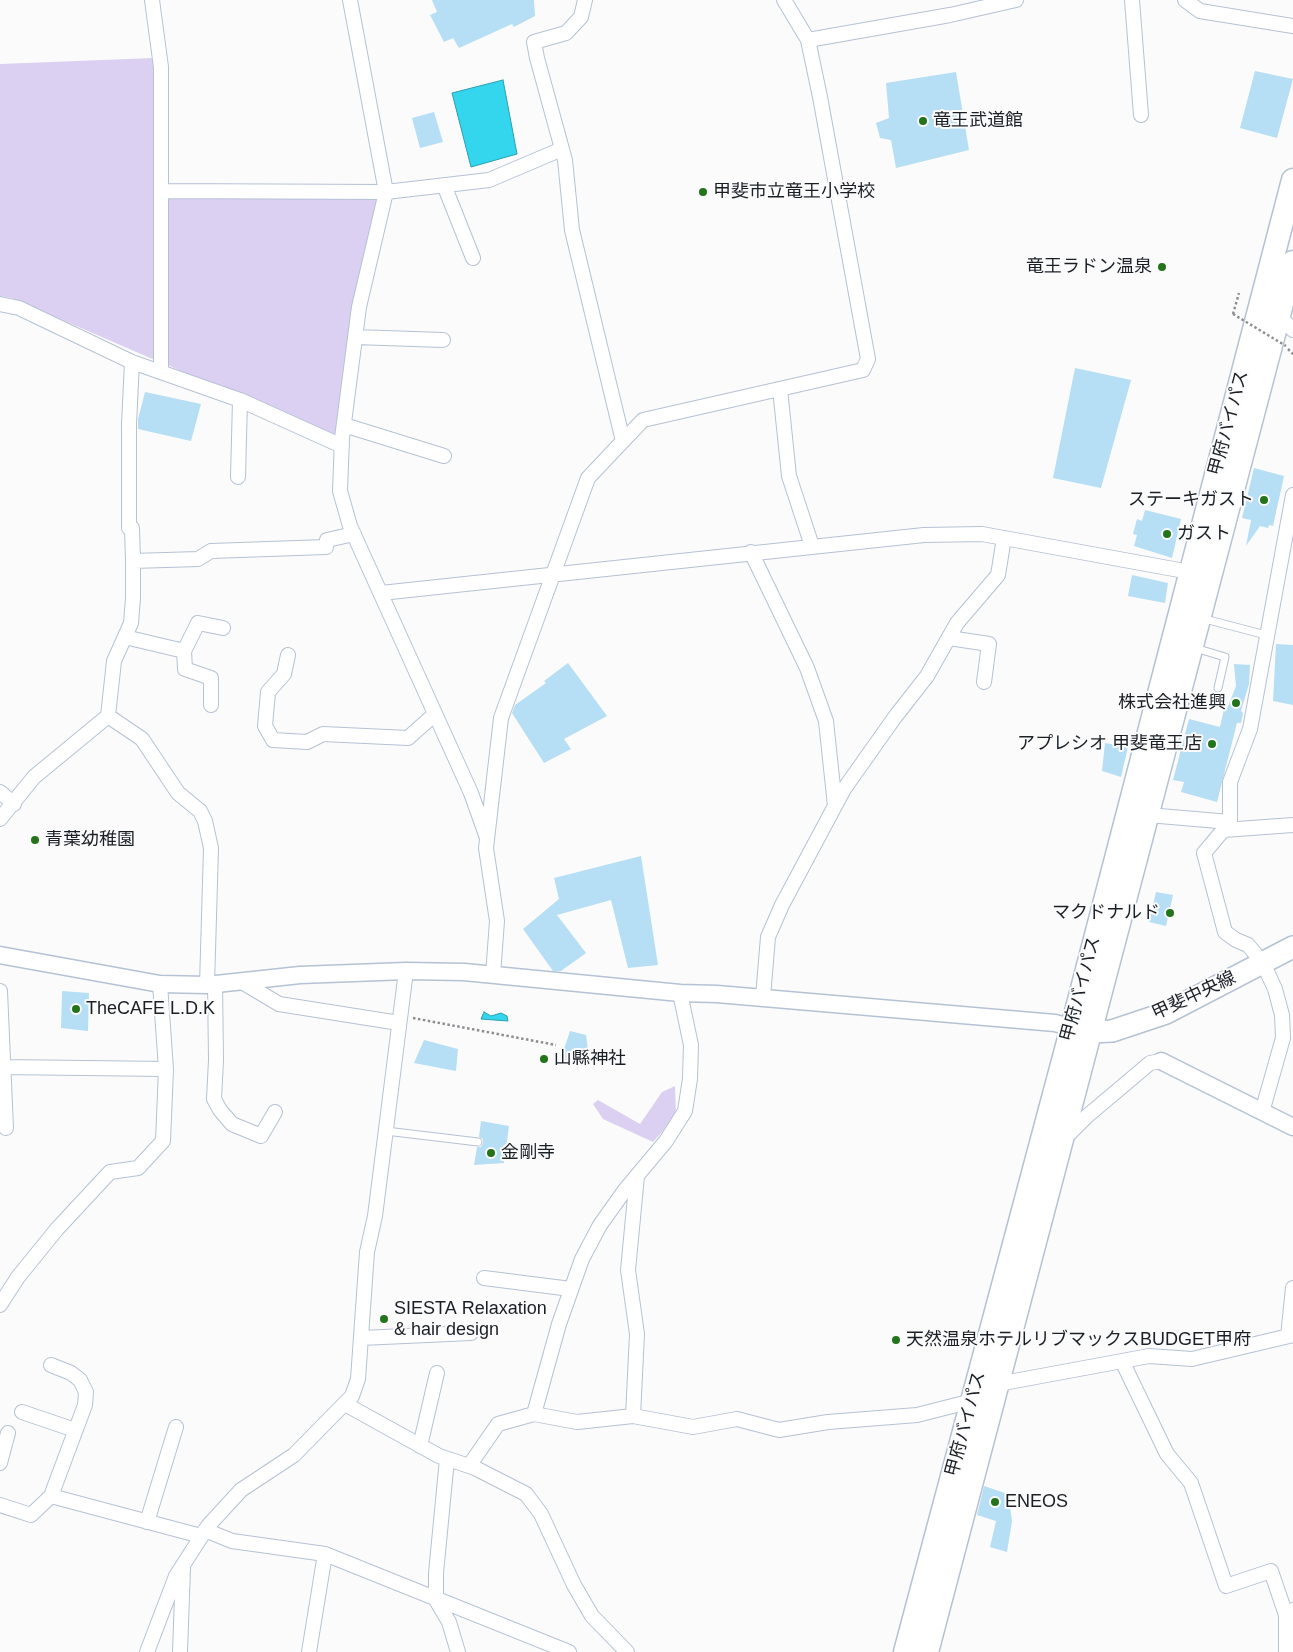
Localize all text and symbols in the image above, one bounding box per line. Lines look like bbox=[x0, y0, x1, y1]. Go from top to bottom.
place label: 竜王武道館 bbox=[933, 110, 1023, 132]
marker: 竜王武道館 bbox=[917, 115, 929, 127]
place label: 甲斐市立竜王小学校 bbox=[713, 181, 875, 203]
marker: 甲斐市立竜王小学校 bbox=[697, 186, 709, 198]
place label: 竜王ラドン温泉 bbox=[1026, 256, 1152, 278]
marker: 竜王ラドン温泉 bbox=[1156, 261, 1168, 273]
street label: 甲府バイパス bbox=[1205, 368, 1253, 478]
place label: ステーキガスト bbox=[1128, 489, 1254, 511]
marker: ステーキガスト bbox=[1258, 494, 1270, 506]
place label: ガスト bbox=[1177, 523, 1231, 545]
marker: ガスト bbox=[1161, 528, 1173, 540]
place label: 株式会社進興 bbox=[1118, 692, 1226, 714]
marker: 株式会社進興 bbox=[1230, 697, 1242, 709]
place label: アプレシオ 甲斐竜王店 bbox=[1017, 733, 1202, 755]
marker: アプレシオ 甲斐竜王店 bbox=[1206, 738, 1218, 750]
place label: 青葉幼稚園 bbox=[45, 829, 135, 851]
marker: 青葉幼稚園 bbox=[29, 834, 41, 846]
place label: マクドナルド bbox=[1052, 902, 1160, 924]
marker: マクドナルド bbox=[1164, 907, 1176, 919]
street label: 甲府バイパス bbox=[1057, 934, 1105, 1044]
street label: 甲斐中央線 bbox=[1149, 967, 1239, 1025]
place label: TheCAFE L.D.K bbox=[86, 998, 215, 1020]
marker: TheCAFE L.D.K bbox=[70, 1003, 82, 1015]
place label: 山縣神社 bbox=[554, 1048, 626, 1070]
marker: 山縣神社 bbox=[538, 1053, 550, 1065]
place label: 金剛寺 bbox=[501, 1142, 555, 1164]
marker: 金剛寺 bbox=[485, 1147, 497, 1159]
place label: SIESTA Relaxation & hair design bbox=[394, 1298, 547, 1340]
marker: SIESTA Relaxation & hair design bbox=[378, 1313, 390, 1325]
place label: 天然温泉ホテルリブマックスBUDGET甲府 bbox=[906, 1329, 1251, 1351]
marker: 天然温泉ホテルリブマックスBUDGET甲府 bbox=[890, 1334, 902, 1346]
street label: 甲府バイパス bbox=[942, 1369, 990, 1479]
place label: ENEOS bbox=[1005, 1491, 1068, 1513]
marker: ENEOS bbox=[989, 1496, 1001, 1508]

